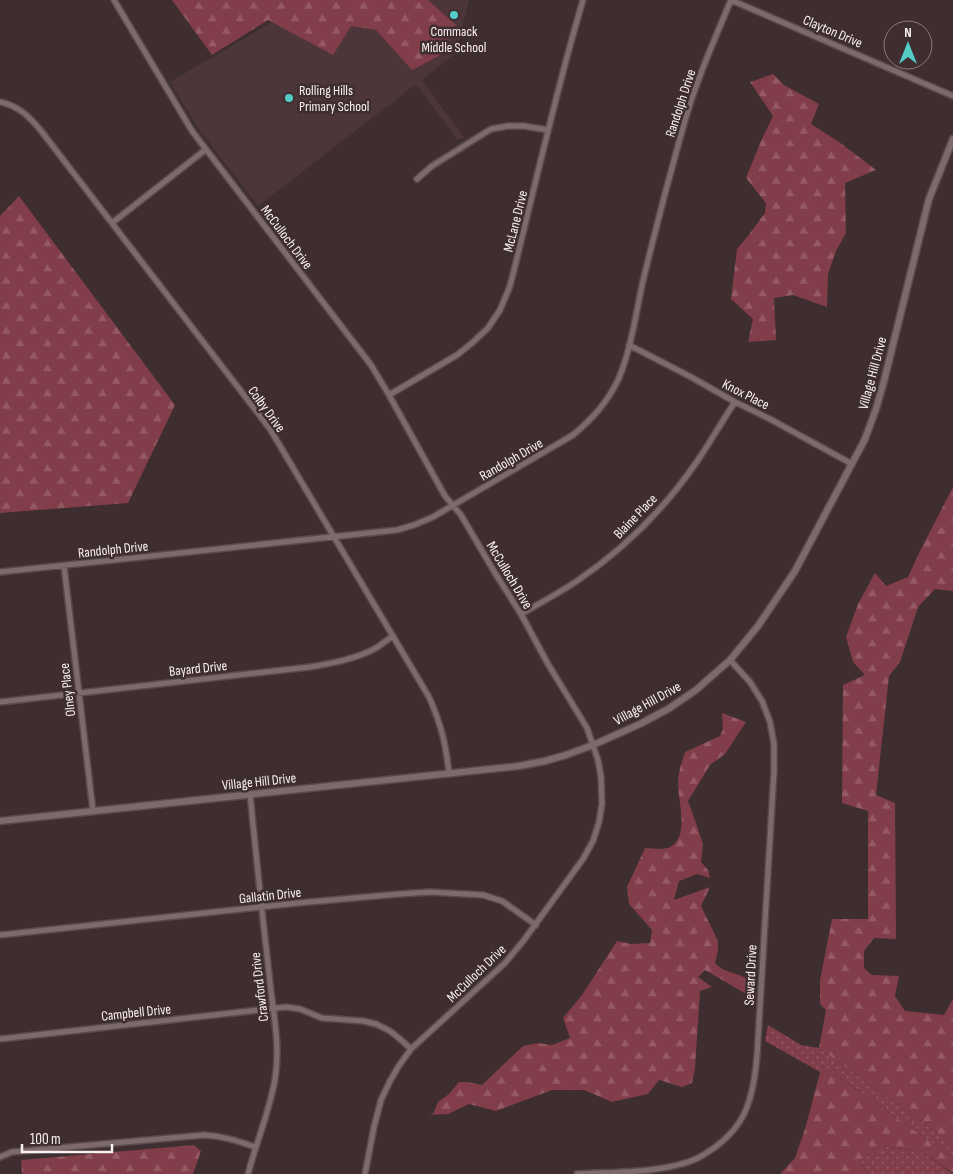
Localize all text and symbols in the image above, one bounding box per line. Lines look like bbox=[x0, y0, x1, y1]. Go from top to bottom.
marker: Commack Middle School bbox=[448, 9, 460, 21]
street label: Clayton Drive bbox=[801, 11, 865, 52]
north arrow bbox=[883, 20, 933, 70]
place label: Commack Middle School bbox=[422, 23, 486, 56]
text: N bbox=[904, 24, 912, 41]
street label: Randolph Drive bbox=[662, 67, 699, 139]
place label: Rolling Hills Primary School bbox=[299, 82, 369, 115]
marker: Rolling Hills Primary School bbox=[283, 92, 295, 104]
street label: McLane Drive bbox=[500, 189, 531, 254]
street label: McCulloch Drive bbox=[257, 202, 316, 273]
street label: Village Hill Drive bbox=[855, 335, 890, 411]
street label: Knox Place bbox=[719, 375, 772, 413]
street label: Colby Drive bbox=[244, 383, 289, 436]
street label: Randolph Drive bbox=[477, 434, 546, 484]
street label: Blaine Place bbox=[610, 490, 661, 542]
street label: Randolph Drive bbox=[77, 537, 149, 562]
street label: McCulloch Drive bbox=[483, 538, 536, 612]
street label: Bayard Drive bbox=[168, 657, 228, 680]
street label: Olney Place bbox=[56, 662, 79, 718]
street label: Village Hill Drive bbox=[611, 678, 684, 729]
street label: Village Hill Drive bbox=[221, 769, 297, 794]
street label: Gallatin Drive bbox=[238, 884, 302, 907]
street label: McCulloch Drive bbox=[443, 941, 510, 1006]
street label: Seward Drive bbox=[740, 944, 761, 1006]
street label: Crawford Drive bbox=[247, 951, 272, 1022]
street label: Campbell Drive bbox=[100, 1000, 172, 1025]
scale bar bbox=[22, 1122, 112, 1154]
text: 100 m bbox=[30, 1130, 61, 1149]

